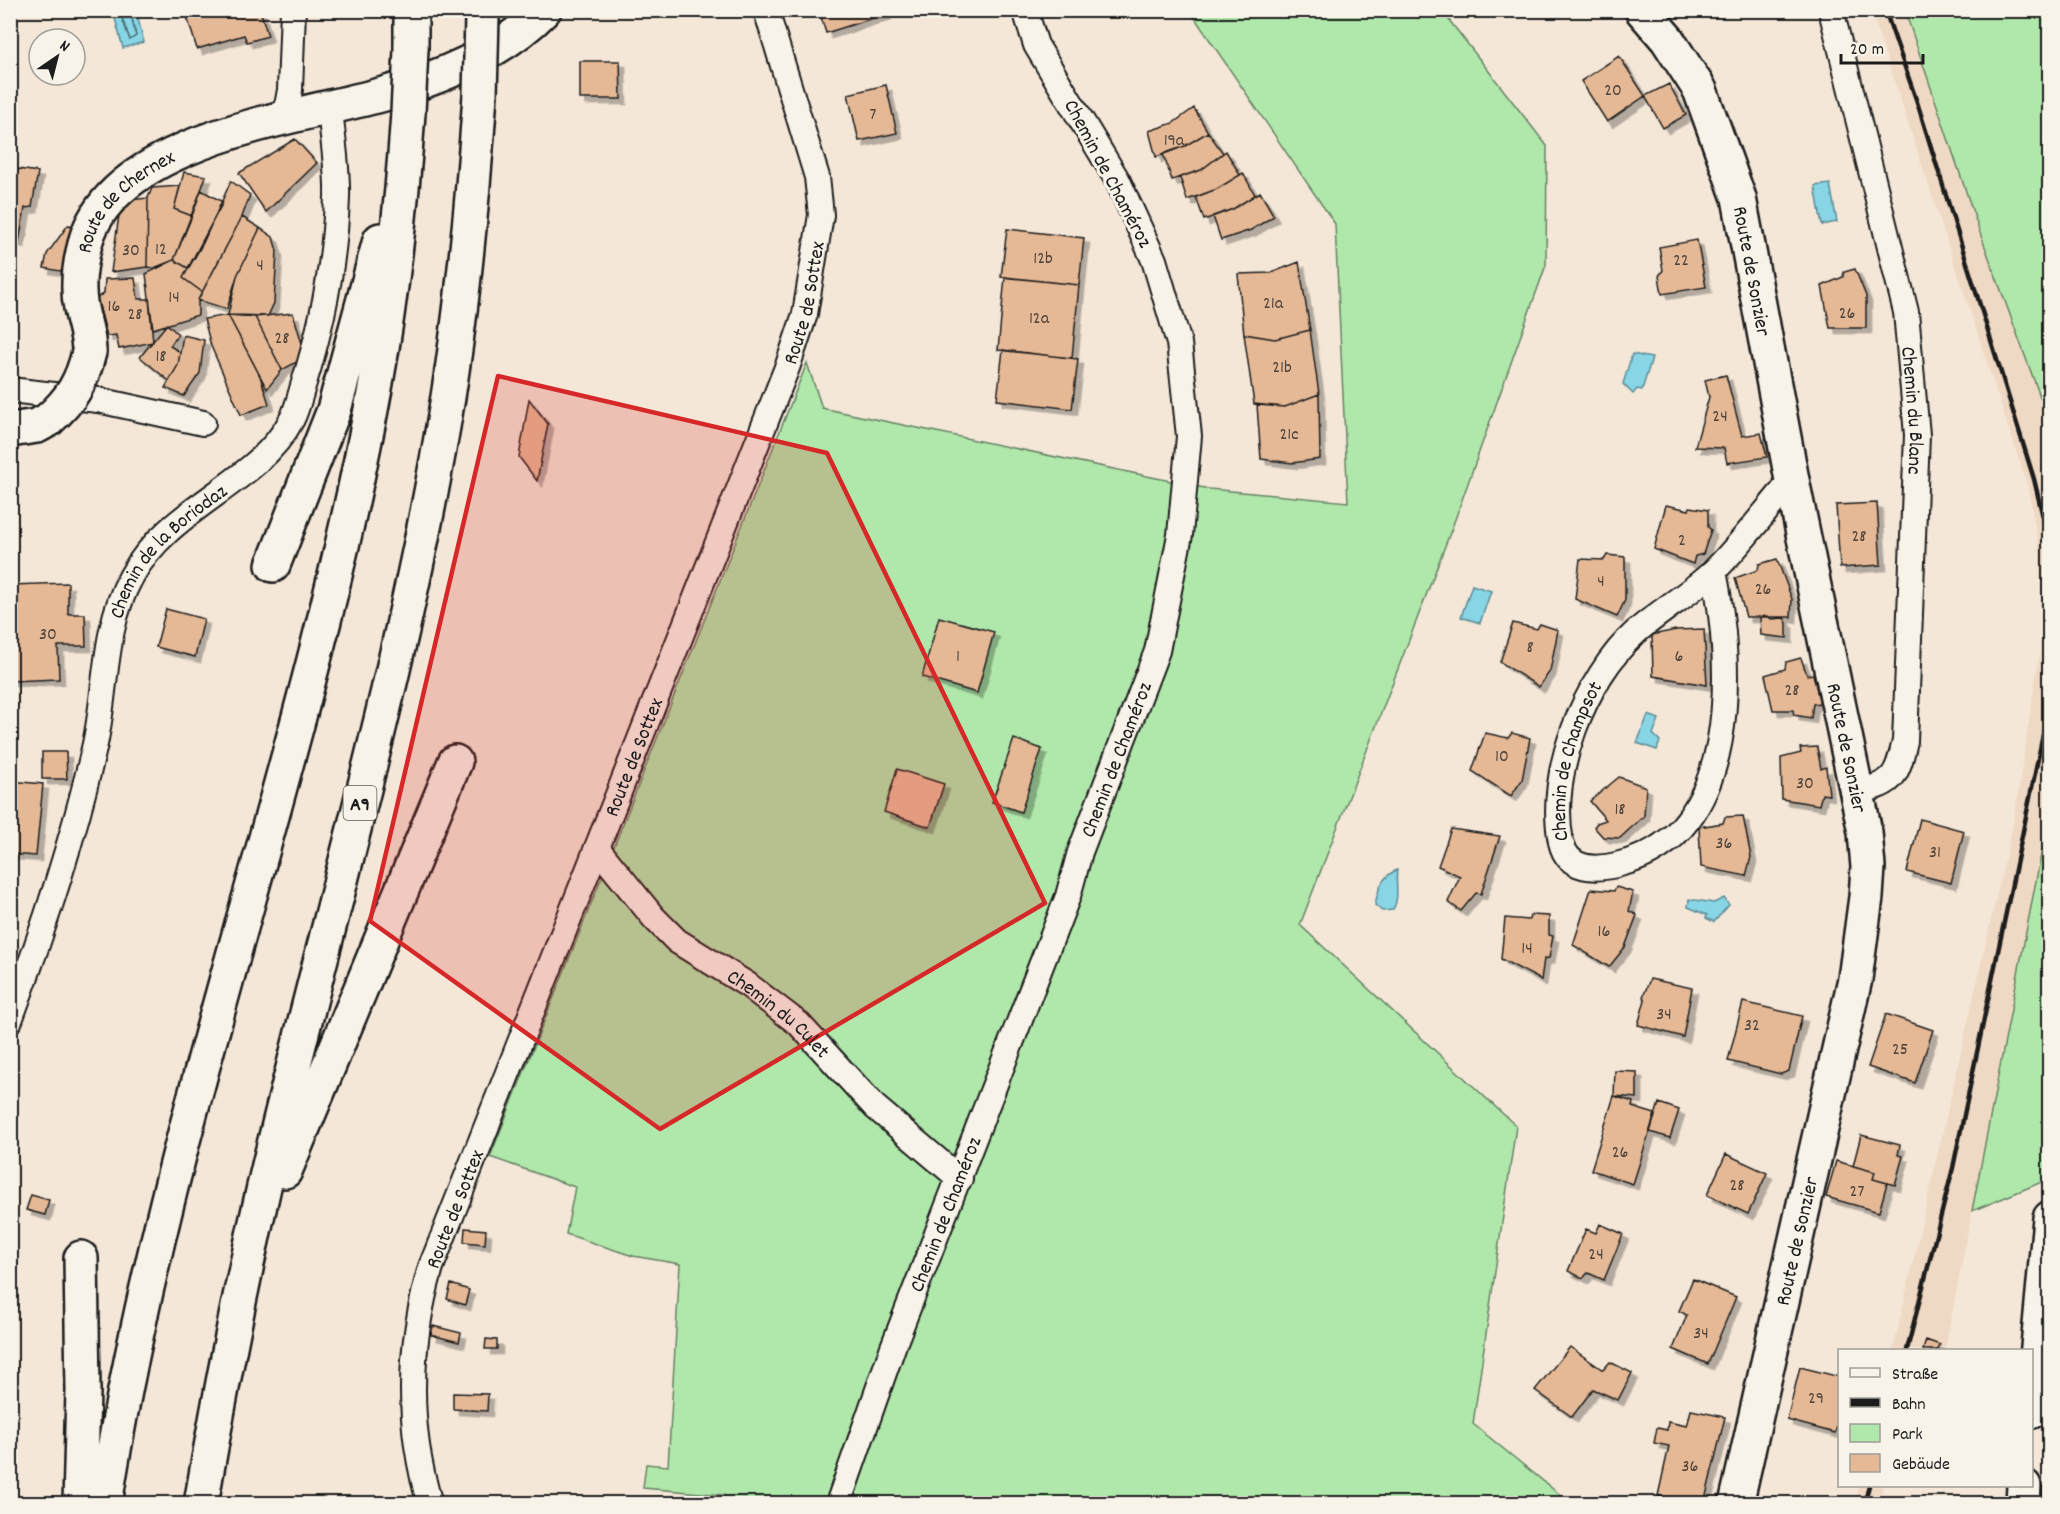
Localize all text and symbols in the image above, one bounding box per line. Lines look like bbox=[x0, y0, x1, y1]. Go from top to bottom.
north arrow bbox=[27, 27, 87, 87]
scale bar bbox=[1841, 27, 1924, 65]
text: N bbox=[54, 35, 74, 59]
text: 20 m bbox=[1850, 38, 1884, 63]
house number: 20 bbox=[1604, 79, 1622, 104]
street label: Chemin de Chaméroz bbox=[1055, 95, 1158, 254]
house number: 7 bbox=[870, 103, 877, 128]
house number: 19a bbox=[1164, 129, 1185, 154]
street label: Route de Chernex bbox=[71, 144, 181, 257]
street label: Route de Sonzier bbox=[1723, 204, 1777, 339]
house number: 12 bbox=[155, 238, 167, 263]
house number: 30 bbox=[122, 239, 140, 264]
street label: Route de Sottex bbox=[777, 239, 835, 369]
house number: 12b bbox=[1033, 247, 1053, 272]
house number: 22 bbox=[1673, 249, 1689, 274]
house number: 4 bbox=[256, 254, 264, 279]
house number: 14 bbox=[168, 286, 180, 311]
house number: 21a bbox=[1263, 292, 1284, 317]
house number: 16 bbox=[108, 295, 120, 320]
house number: 26 bbox=[1839, 302, 1855, 327]
house number: 28 bbox=[127, 303, 143, 328]
house number: 12a bbox=[1029, 307, 1050, 332]
house number: 28 bbox=[274, 327, 290, 352]
house number: 18 bbox=[155, 345, 167, 370]
street label: Chemin du Blanc bbox=[1891, 345, 1929, 475]
house number: 21b bbox=[1272, 356, 1292, 381]
house number: 24 bbox=[1712, 405, 1728, 430]
house number: 21c bbox=[1279, 423, 1299, 448]
street label: Chemin de la Boriodaz bbox=[104, 478, 235, 623]
house number: 28 bbox=[1851, 525, 1867, 550]
house number: 2 bbox=[1678, 529, 1686, 554]
house number: 4 bbox=[1597, 570, 1605, 595]
house number: 26 bbox=[1755, 578, 1771, 603]
house number: 30 bbox=[39, 623, 57, 648]
house number: 8 bbox=[1526, 636, 1534, 661]
house number: 1 bbox=[956, 645, 960, 670]
house number: 6 bbox=[1675, 645, 1683, 670]
street label: Chemin de Champsot bbox=[1546, 676, 1612, 843]
street label: Chemin de Chaméroz bbox=[1075, 678, 1162, 843]
house number: 28 bbox=[1784, 679, 1800, 704]
street label: Route de Sonzier bbox=[1816, 681, 1873, 816]
street label: Route de Sottex bbox=[599, 694, 673, 822]
house number: 10 bbox=[1495, 745, 1509, 770]
house number: 30 bbox=[1796, 772, 1814, 797]
road number: A9 bbox=[344, 786, 376, 820]
house number: 18 bbox=[1614, 798, 1626, 823]
house number: 36 bbox=[1716, 832, 1732, 857]
house number: 31 bbox=[1929, 841, 1941, 866]
house number: 16 bbox=[1598, 920, 1610, 945]
house number: 14 bbox=[1521, 937, 1533, 962]
street label: Chemin du Culet bbox=[720, 963, 836, 1067]
house number: 34 bbox=[1656, 1003, 1672, 1028]
house number: 32 bbox=[1744, 1014, 1760, 1039]
house number: 25 bbox=[1892, 1038, 1908, 1063]
street label: Chemin de Chaméroz bbox=[904, 1133, 991, 1297]
house number: 26 bbox=[1612, 1141, 1628, 1166]
street label: Route de Sottex bbox=[420, 1146, 494, 1274]
house number: 28 bbox=[1729, 1174, 1745, 1199]
street label: Route de Sonzier bbox=[1770, 1174, 1828, 1309]
house number: 27 bbox=[1850, 1180, 1864, 1205]
house number: 24 bbox=[1588, 1243, 1604, 1268]
house number: 34 bbox=[1693, 1322, 1709, 1347]
legend bbox=[1838, 1349, 2033, 1487]
text: Straße bbox=[1892, 1363, 1938, 1388]
house number: 29 bbox=[1808, 1387, 1824, 1412]
text: Bahn bbox=[1892, 1393, 1926, 1418]
text: Park bbox=[1892, 1423, 1923, 1448]
text: Gebäude bbox=[1892, 1453, 1950, 1478]
house number: 36 bbox=[1682, 1455, 1698, 1480]

